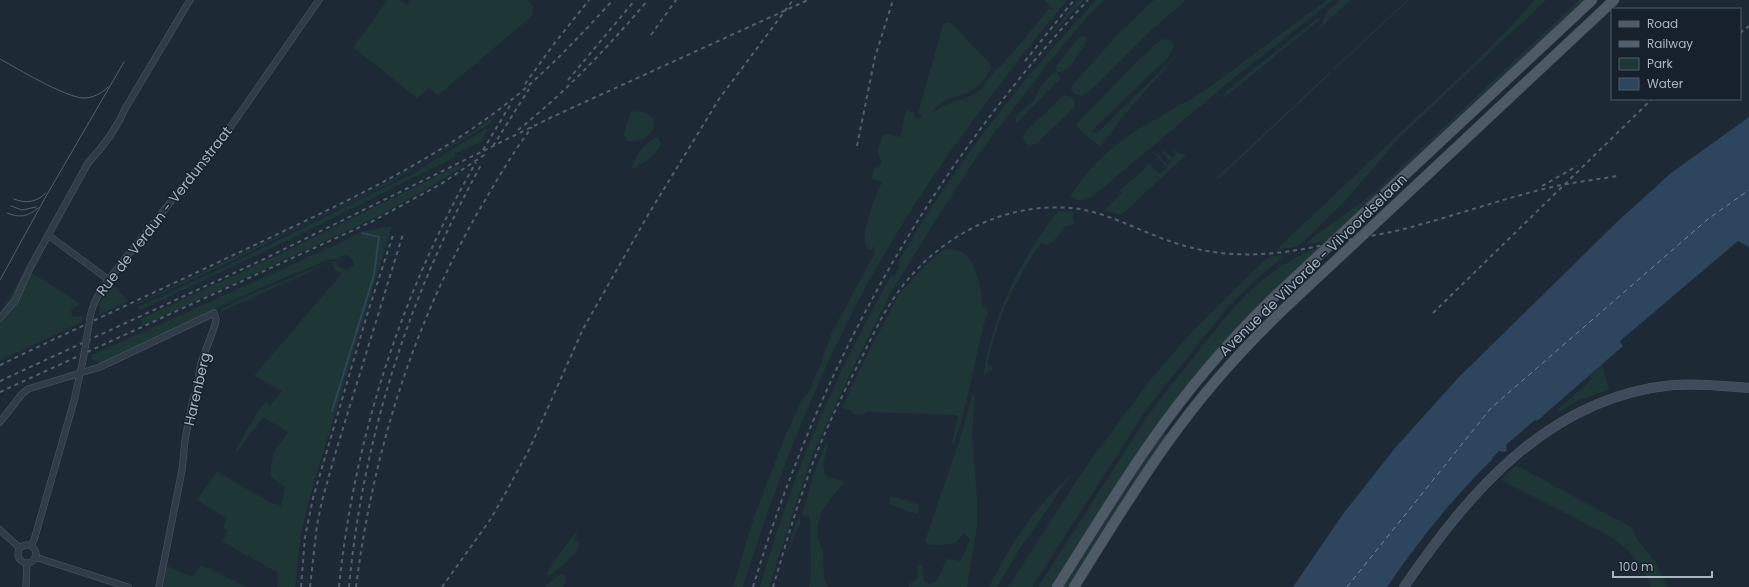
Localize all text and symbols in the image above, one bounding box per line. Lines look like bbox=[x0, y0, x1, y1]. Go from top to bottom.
legend bbox=[1611, 8, 1741, 100]
text: Road bbox=[1647, 15, 1678, 32]
text: Railway bbox=[1647, 35, 1693, 52]
text: Park bbox=[1647, 55, 1674, 72]
text: Water bbox=[1647, 75, 1684, 92]
street label: Rue de Verdun - Verdunstraat bbox=[91, 122, 237, 300]
street label: Avenue de Vilvorde - Vilvoordselaan bbox=[1215, 170, 1411, 360]
street label: Harenberg bbox=[179, 350, 215, 428]
scale bar bbox=[1613, 553, 1712, 579]
text: 100 m bbox=[1619, 558, 1653, 575]

